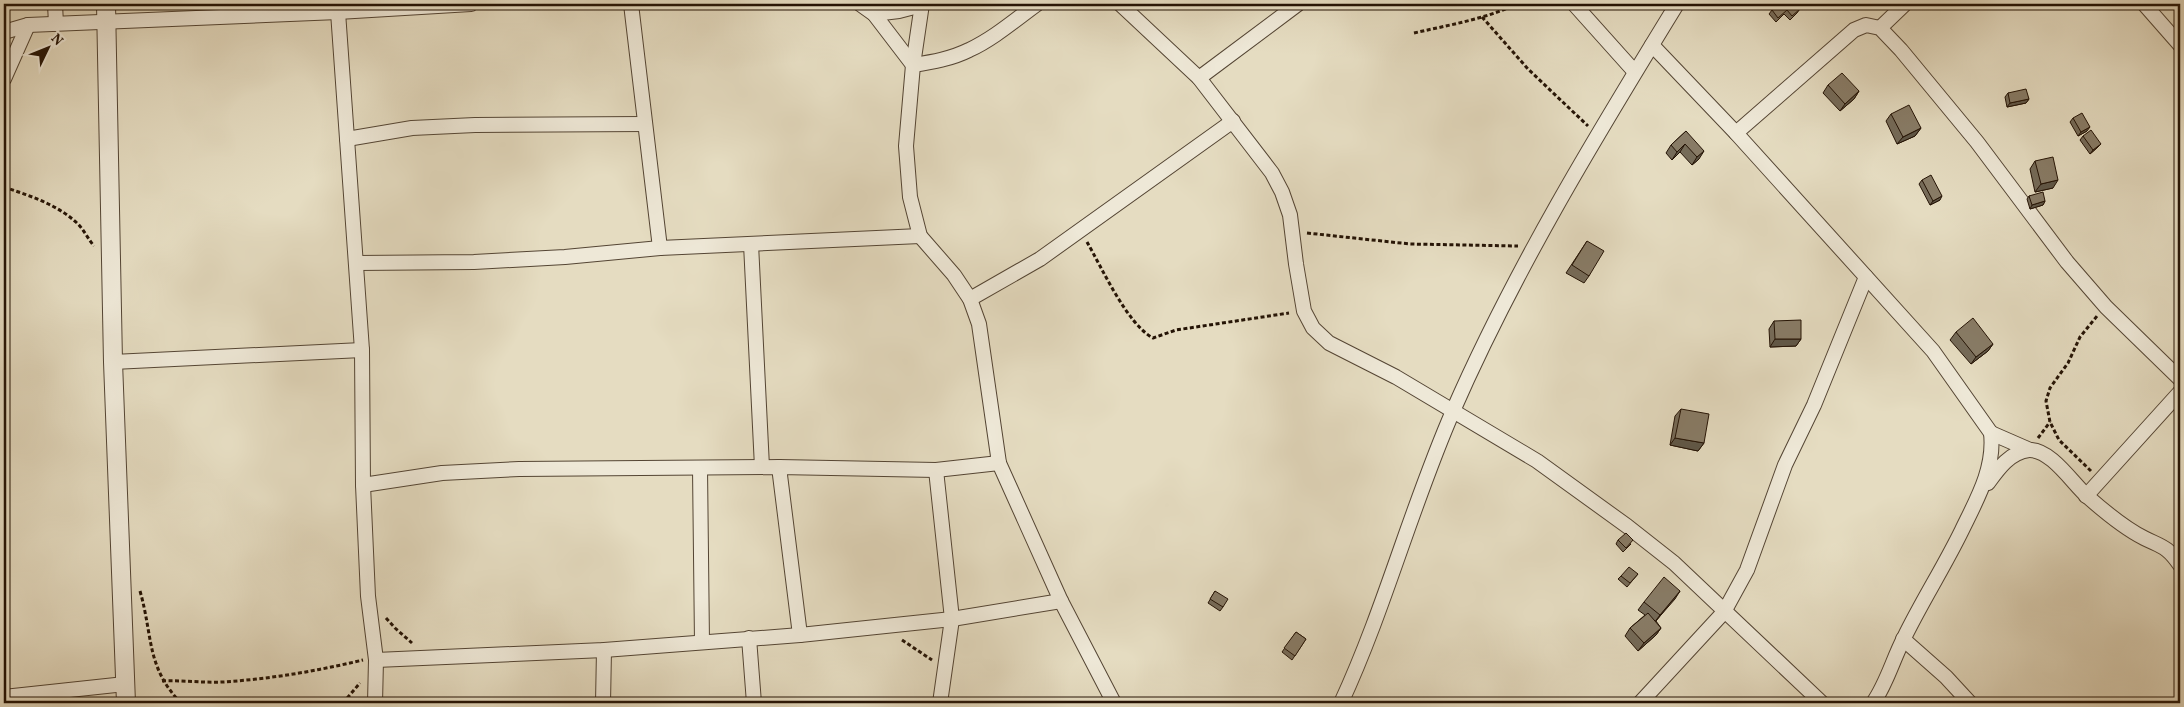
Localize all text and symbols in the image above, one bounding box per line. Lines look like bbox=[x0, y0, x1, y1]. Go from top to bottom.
north arrow bbox=[22, 22, 72, 72]
text: N bbox=[46, 30, 67, 50]

